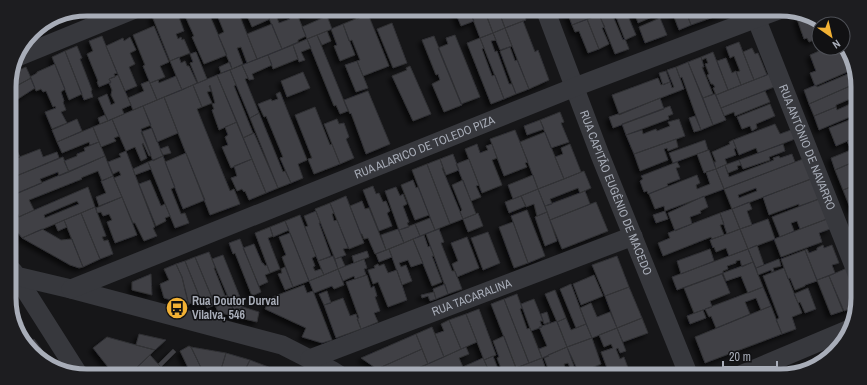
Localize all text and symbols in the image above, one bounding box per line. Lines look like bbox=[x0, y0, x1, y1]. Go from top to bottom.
north arrow bbox=[811, 16, 851, 56]
text: N bbox=[830, 37, 843, 52]
street label: RUA ANTÔNIO DE NAVARRO bbox=[775, 82, 839, 213]
street label: RUA CAPITÃO EUGÊNIO DE MACEDO bbox=[576, 108, 656, 278]
street label: RUA ALARICO DE TOLEDO PIZA bbox=[352, 112, 498, 183]
street label: RUA TACARALINA bbox=[430, 275, 514, 320]
place label: Rua Doutor Durval Vilalva, 546 bbox=[192, 293, 279, 323]
bus stop icon: Rua Doutor Durval Vilalva, 546 bbox=[164, 295, 190, 321]
scale bar bbox=[723, 343, 777, 369]
text: 20 m bbox=[729, 349, 751, 365]

